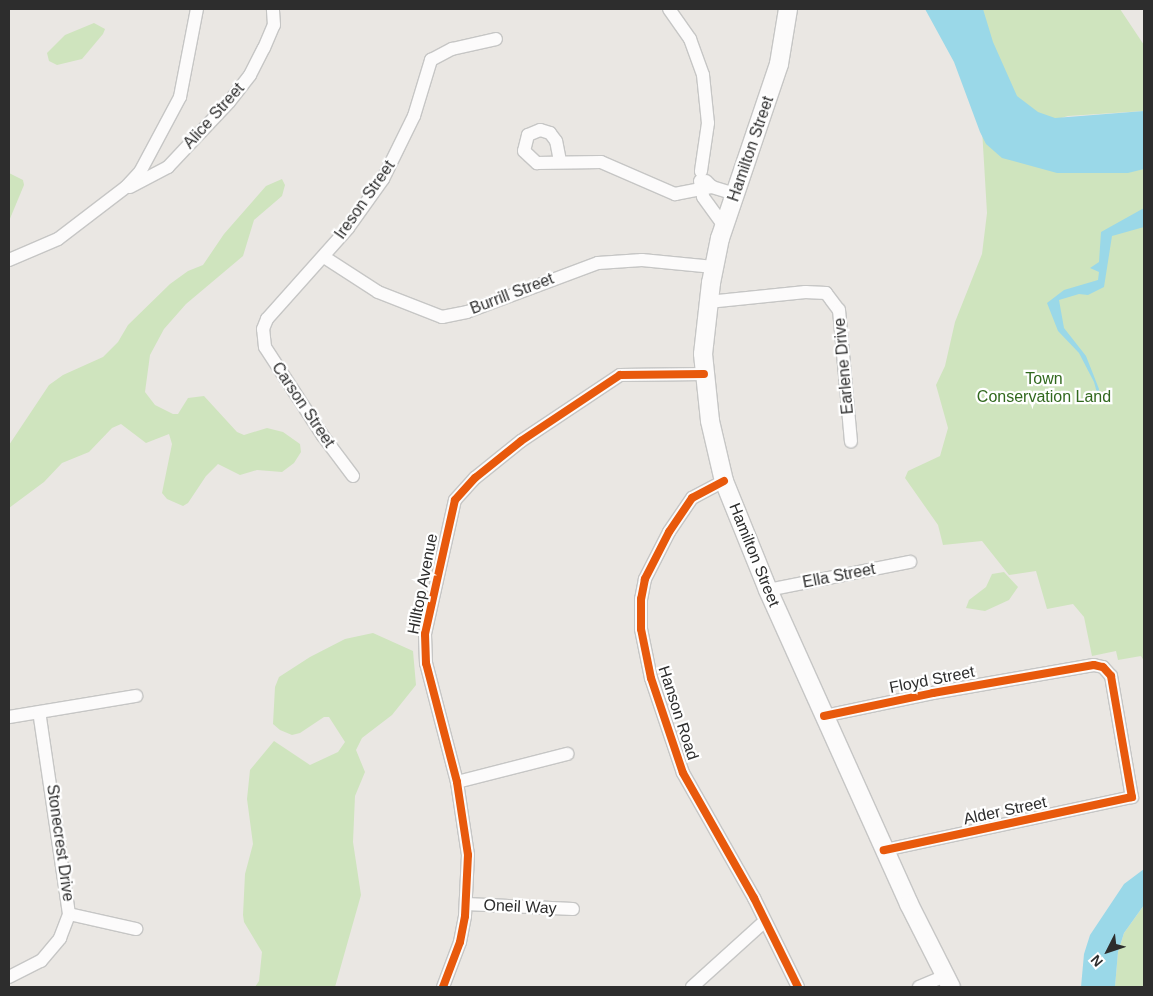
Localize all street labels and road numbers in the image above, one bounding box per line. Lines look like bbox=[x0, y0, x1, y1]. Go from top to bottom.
street label: Alice Street bbox=[179, 79, 249, 153]
street label: Hamilton Street bbox=[724, 94, 778, 204]
street label: Ireson Street bbox=[331, 157, 399, 243]
street label: Burrill Street bbox=[467, 269, 557, 319]
street label: Earlene Drive bbox=[830, 317, 858, 415]
street label: Carson Street bbox=[267, 359, 339, 451]
street label: Hamilton Street bbox=[724, 500, 784, 610]
street label: Hilltop Avenue bbox=[404, 532, 442, 636]
street label: Ella Street bbox=[801, 560, 877, 592]
street label: Floyd Street bbox=[888, 662, 976, 698]
street label: Hanson Road bbox=[654, 664, 702, 762]
street label: Stonecrest Drive bbox=[42, 783, 78, 903]
street label: Alder Street bbox=[962, 793, 1048, 829]
street label: Oneil Way bbox=[483, 895, 557, 919]

